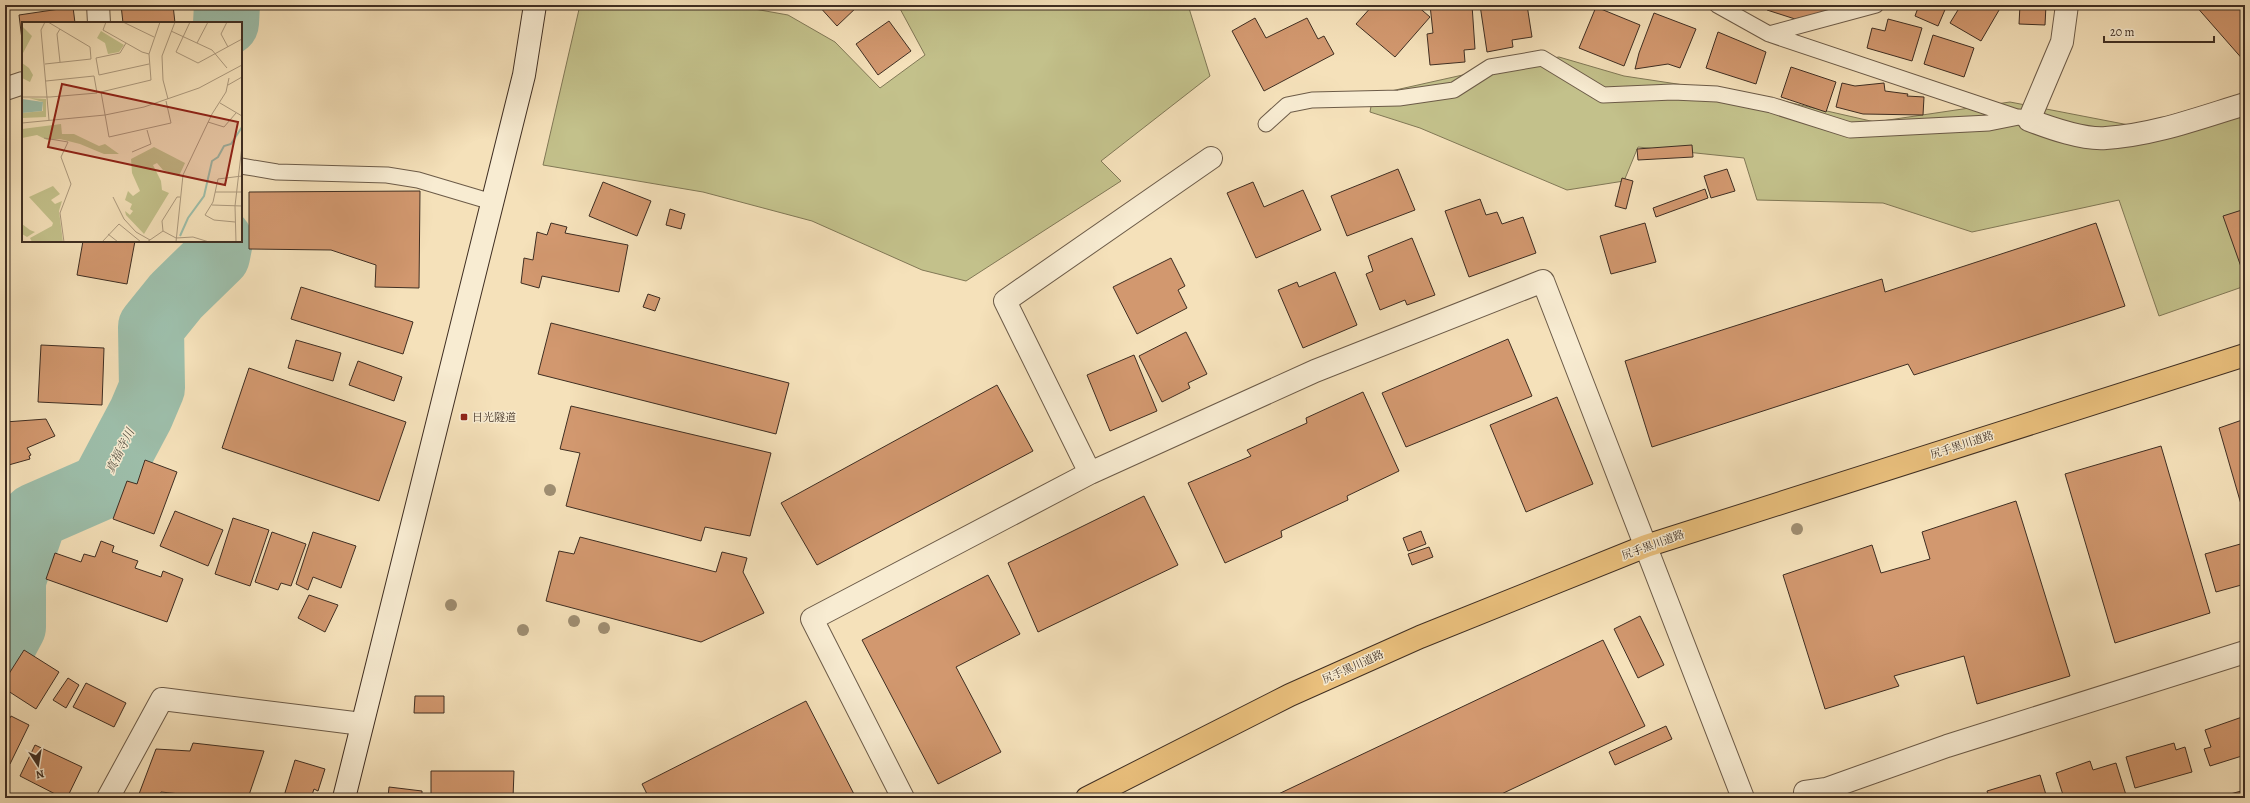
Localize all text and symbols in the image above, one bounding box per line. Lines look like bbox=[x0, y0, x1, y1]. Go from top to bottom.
scale bar bbox=[2104, 18, 2214, 44]
inset map bbox=[22, 22, 242, 242]
text: 20 m bbox=[2110, 24, 2134, 40]
place label: 日光隧道 bbox=[472, 410, 516, 425]
marker: 日光隧道 bbox=[459, 412, 469, 422]
water label: 真福寺川 bbox=[102, 424, 139, 476]
street label: 尻手黒川道路 bbox=[1928, 428, 1996, 462]
street label: 尻手黒川道路 bbox=[1619, 527, 1687, 563]
street label: 尻手黒川道路 bbox=[1320, 647, 1386, 687]
north arrow bbox=[18, 745, 58, 785]
text: N bbox=[34, 766, 45, 782]

